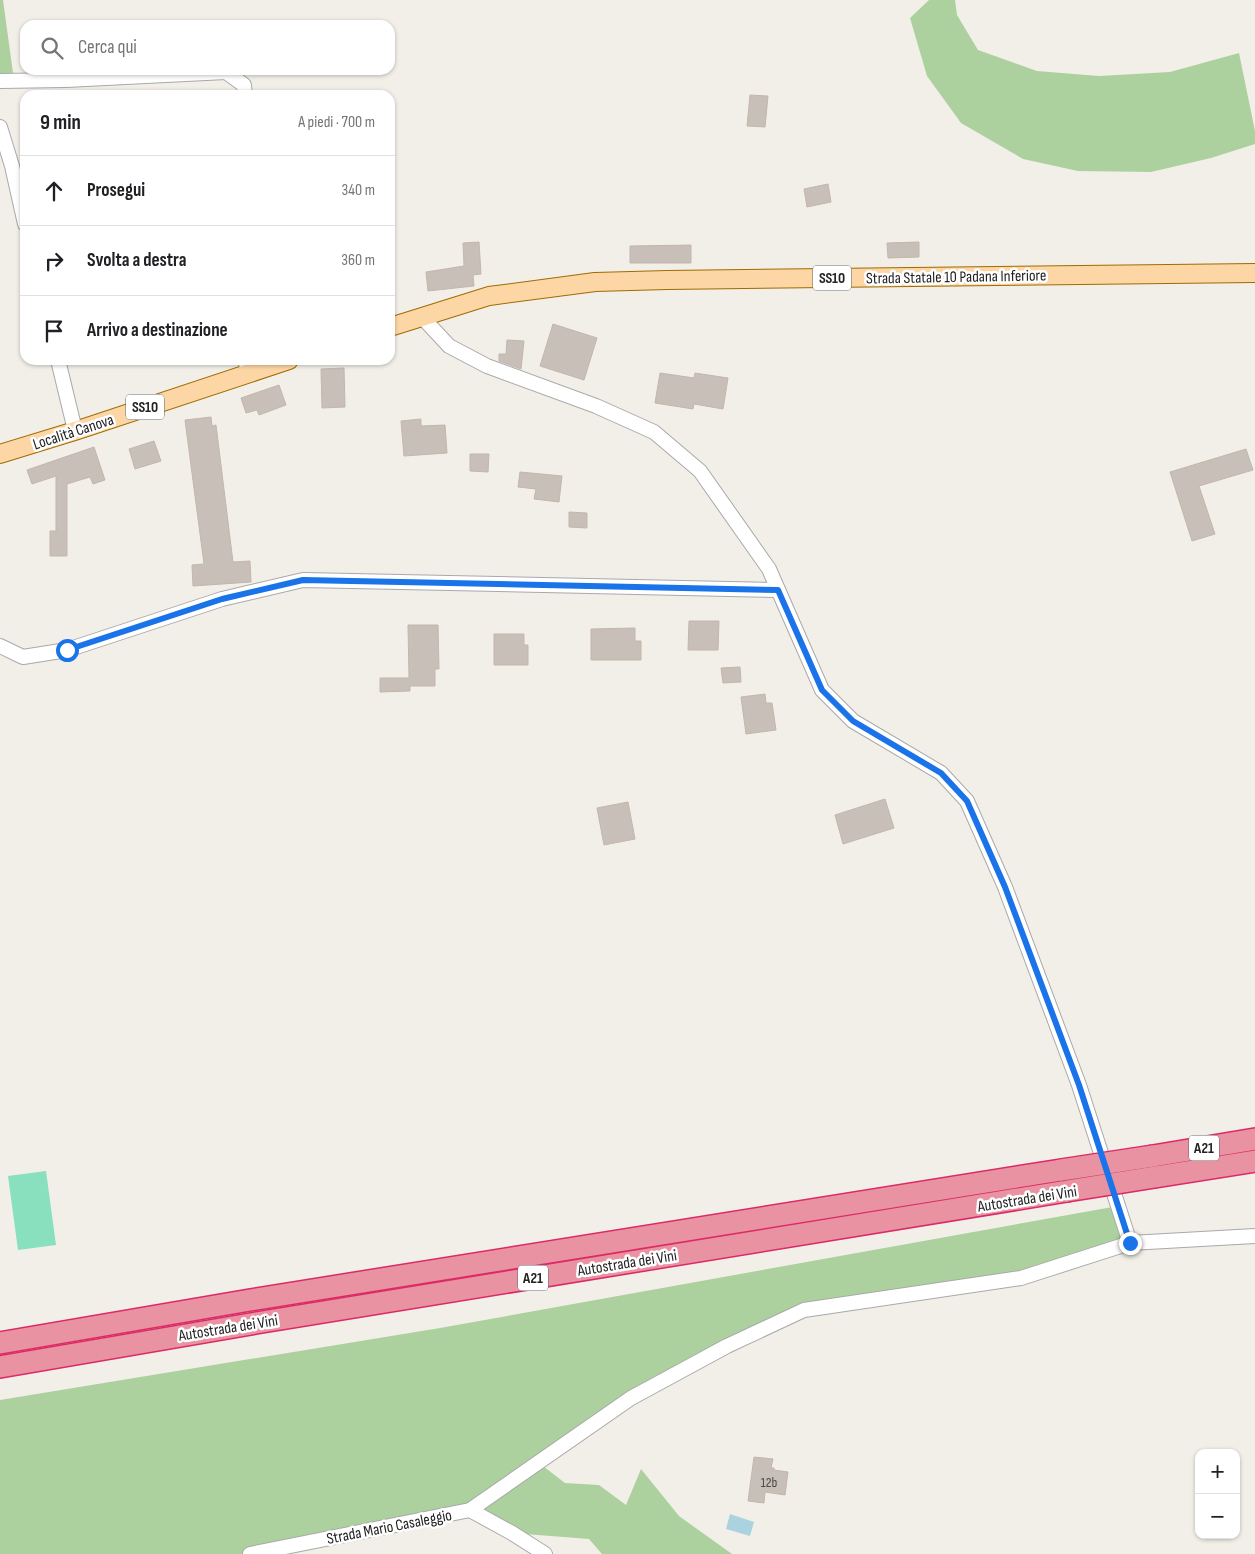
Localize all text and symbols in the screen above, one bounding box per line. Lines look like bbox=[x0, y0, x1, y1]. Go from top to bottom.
search box bbox=[20, 20, 395, 75]
icon: search bbox=[38, 34, 66, 62]
text: Cerca qui bbox=[78, 36, 137, 59]
text: 9 min bbox=[40, 110, 81, 135]
text: A piedi · 700 m bbox=[298, 113, 375, 132]
icon: ahead bbox=[40, 177, 68, 205]
text: Prosegui bbox=[87, 179, 145, 202]
text: 340 m bbox=[342, 181, 375, 200]
icon: right bbox=[40, 247, 68, 275]
text: Svolta a destra bbox=[87, 249, 187, 272]
text: 360 m bbox=[341, 251, 375, 270]
road number: SS10 bbox=[813, 266, 851, 290]
street label: Strada Statale 10 Padana Inferiore bbox=[866, 266, 1046, 289]
icon: arrive bbox=[40, 317, 68, 345]
text: Arrivo a destinazione bbox=[87, 319, 228, 342]
road number: SS10 bbox=[126, 394, 164, 420]
street label: Località Canova bbox=[31, 410, 116, 454]
route start bbox=[56, 639, 79, 662]
road number: A21 bbox=[1189, 1136, 1219, 1160]
street label: Autostrada dei Vini bbox=[975, 1182, 1078, 1217]
route end bbox=[1119, 1232, 1142, 1255]
street label: Autostrada dei Vini bbox=[575, 1246, 678, 1281]
road number: A21 bbox=[518, 1266, 548, 1290]
street label: Autostrada dei Vini bbox=[176, 1311, 279, 1346]
map controls bbox=[1195, 1449, 1240, 1539]
button: + bbox=[1195, 1449, 1240, 1494]
house number: 12b bbox=[761, 1474, 778, 1491]
button: − bbox=[1195, 1494, 1240, 1539]
street label: Strada Mario Casaleggio bbox=[325, 1506, 454, 1549]

